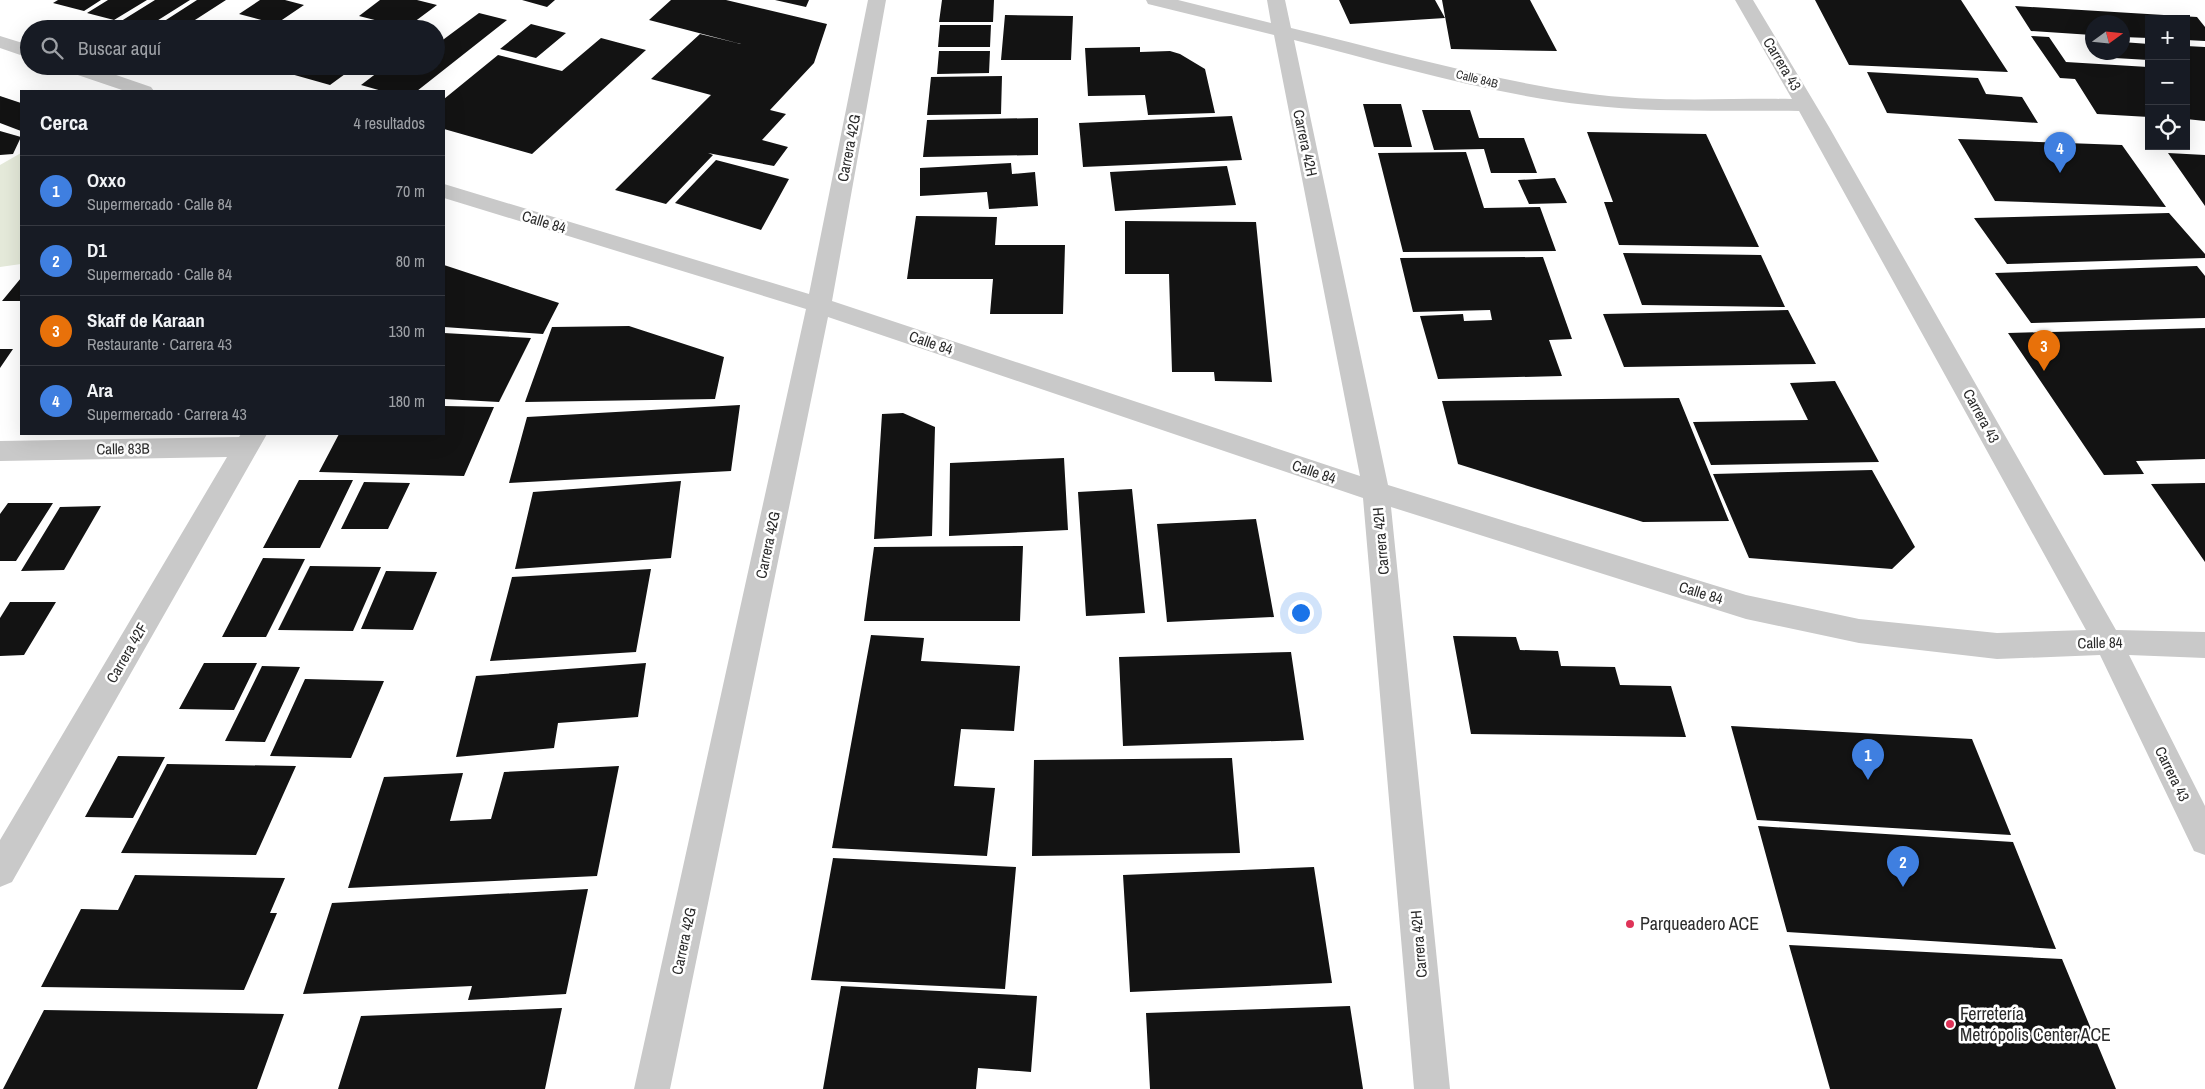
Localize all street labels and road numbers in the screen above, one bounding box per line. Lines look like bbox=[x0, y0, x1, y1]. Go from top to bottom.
street label: Carrera 43 bbox=[1758, 33, 1807, 94]
street label: Calle 84B bbox=[1454, 66, 1500, 92]
street label: Carrera 42H bbox=[1288, 108, 1323, 178]
street label: Carrera 42G bbox=[832, 112, 865, 183]
street label: Calle 84 bbox=[519, 205, 569, 238]
street label: Calle 84 bbox=[906, 325, 956, 360]
street label: Carrera 43 bbox=[1958, 385, 2005, 447]
street label: Calle 83B bbox=[96, 438, 150, 459]
street label: Calle 84 bbox=[1289, 454, 1339, 489]
street label: Carrera 42H bbox=[1367, 506, 1394, 576]
street label: Carrera 42G bbox=[750, 509, 785, 581]
street label: Calle 84 bbox=[1676, 576, 1726, 609]
street label: Carrera 42F bbox=[101, 619, 152, 687]
street label: Calle 84 bbox=[2077, 632, 2123, 653]
street label: Carrera 43 bbox=[2150, 743, 2195, 805]
street label: Carrera 42G bbox=[666, 905, 701, 977]
street label: Carrera 42H bbox=[1405, 909, 1432, 979]

